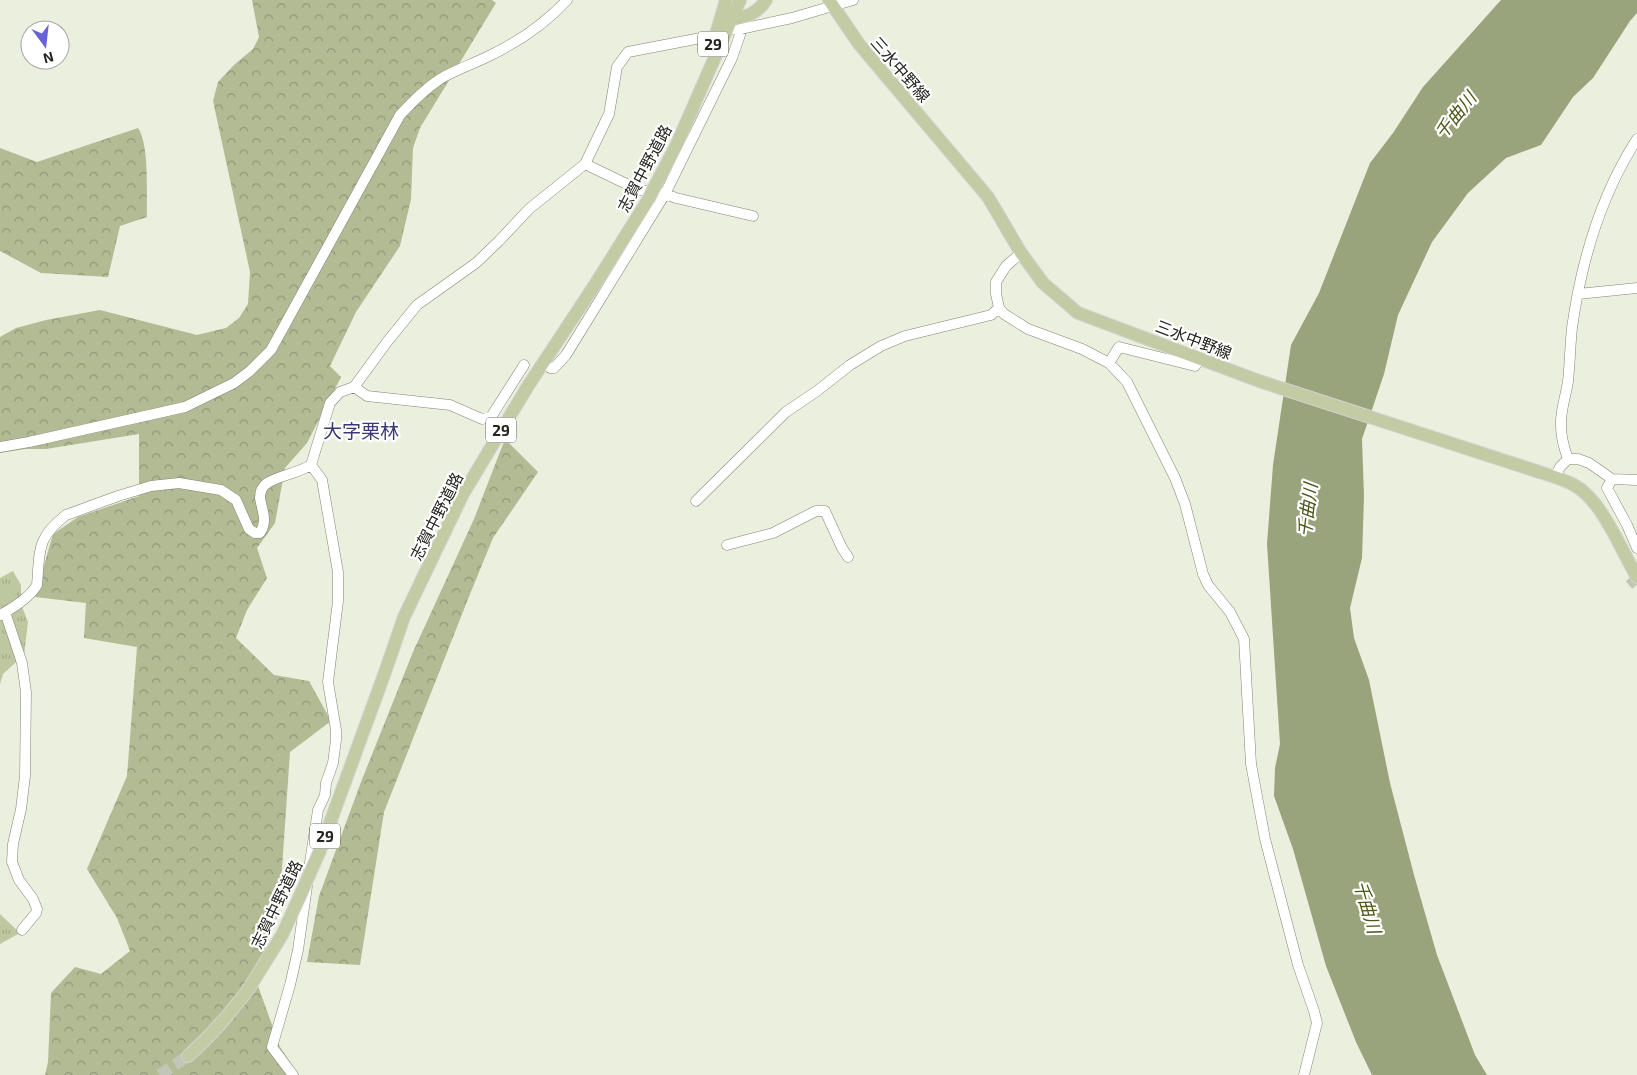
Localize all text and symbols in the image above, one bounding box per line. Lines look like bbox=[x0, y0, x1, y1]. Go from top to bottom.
north arrow bbox=[20, 20, 70, 70]
road number: 29 bbox=[698, 32, 728, 56]
street label: 三水中野線 bbox=[868, 33, 934, 105]
text: N bbox=[41, 49, 56, 68]
water label: 千曲川 bbox=[1429, 86, 1482, 143]
street label: 志賀中野道路 bbox=[613, 121, 675, 215]
street label: 三水中野線 bbox=[1153, 316, 1235, 362]
road number: 29 bbox=[486, 418, 516, 442]
district label: 大字栗林 bbox=[323, 419, 399, 442]
street label: 志賀中野道路 bbox=[406, 469, 466, 563]
water label: 千曲川 bbox=[1293, 480, 1321, 538]
road number: 29 bbox=[310, 824, 340, 848]
street label: 志賀中野道路 bbox=[246, 857, 306, 951]
water label: 千曲川 bbox=[1350, 878, 1387, 938]

